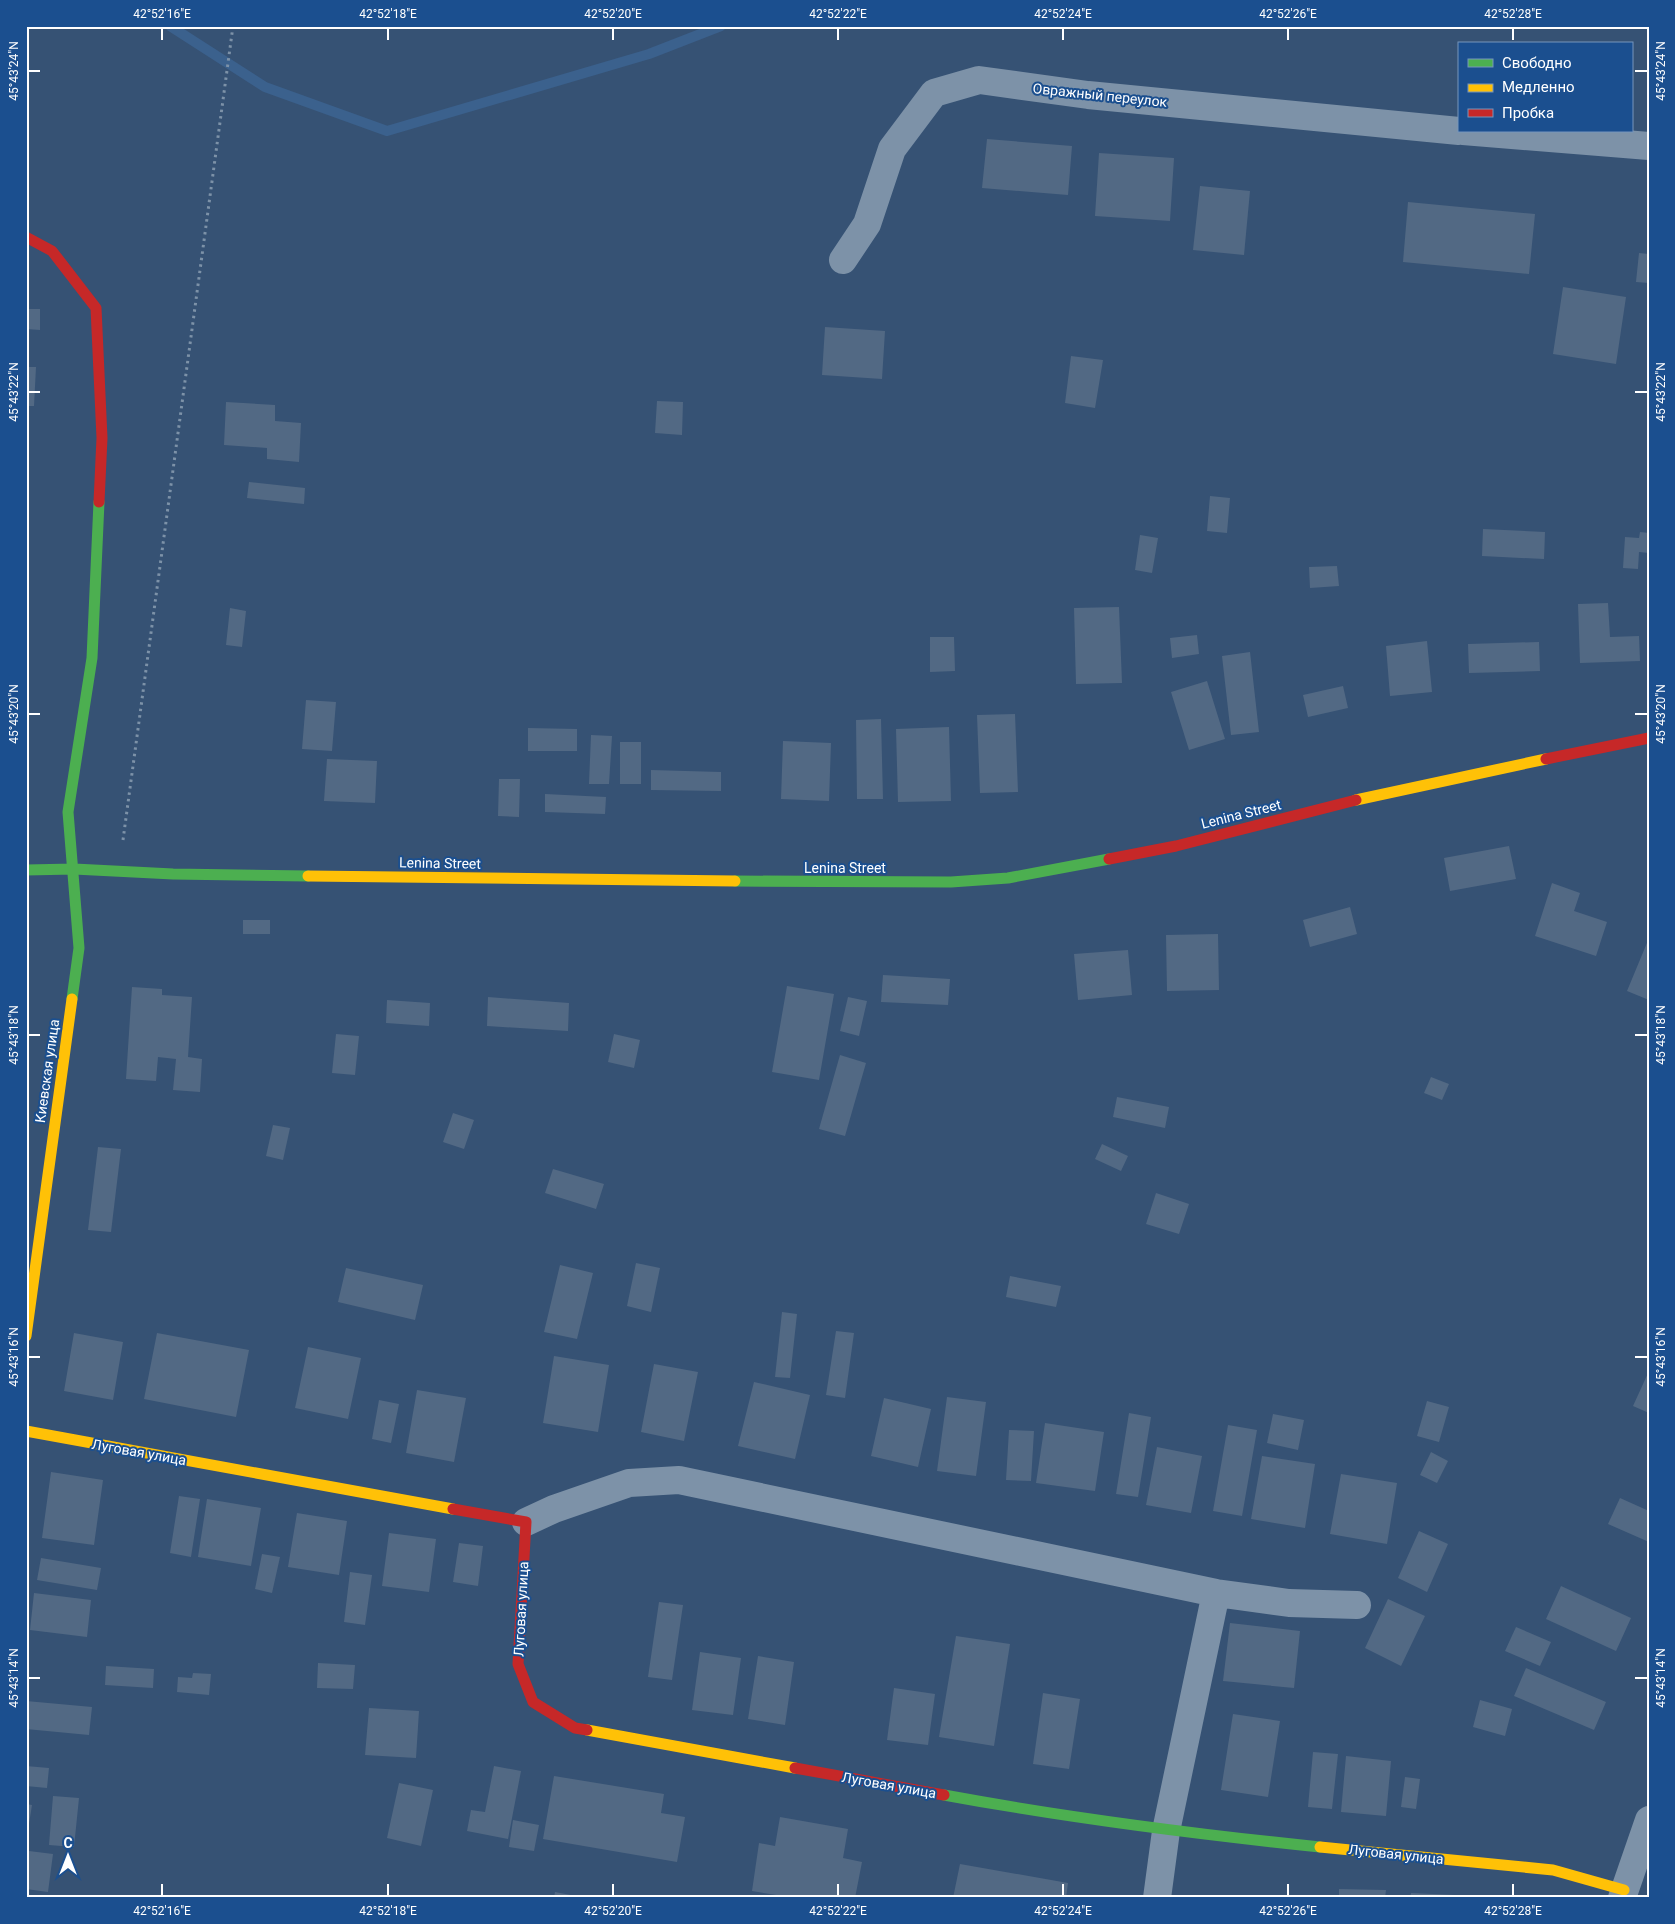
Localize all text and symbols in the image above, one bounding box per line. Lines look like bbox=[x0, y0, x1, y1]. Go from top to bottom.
text: 42°52'16"E bbox=[133, 7, 191, 21]
text: 42°52'18"E bbox=[359, 7, 417, 21]
text: 42°52'20"E bbox=[584, 7, 642, 21]
text: 42°52'22"E bbox=[809, 7, 867, 21]
text: 42°52'24"E bbox=[1034, 7, 1092, 21]
text: 42°52'26"E bbox=[1259, 7, 1317, 21]
text: 42°52'28"E bbox=[1484, 7, 1542, 21]
text: 45°43'24"N bbox=[7, 41, 21, 101]
text: 45°43'24"N bbox=[1654, 41, 1668, 101]
legend bbox=[1458, 42, 1632, 132]
text: Свободно bbox=[1502, 54, 1571, 72]
text: Медленно bbox=[1502, 78, 1575, 96]
street label: Овражный переулок bbox=[1032, 80, 1168, 110]
text: Пробка bbox=[1502, 104, 1554, 122]
text: 45°43'22"N bbox=[7, 362, 21, 422]
text: 45°43'22"N bbox=[1654, 362, 1668, 422]
text: 45°43'20"N bbox=[7, 684, 21, 744]
text: 45°43'20"N bbox=[1654, 684, 1668, 744]
street label: Lenina Street bbox=[1199, 796, 1283, 832]
street label: Lenina Street bbox=[399, 854, 481, 872]
street label: Lenina Street bbox=[804, 860, 886, 876]
text: 45°43'18"N bbox=[7, 1005, 21, 1065]
text: 45°43'18"N bbox=[1654, 1005, 1668, 1065]
street label: Киевская улица bbox=[32, 1018, 62, 1124]
text: 45°43'16"N bbox=[7, 1327, 21, 1387]
text: 45°43'16"N bbox=[1654, 1327, 1668, 1387]
street label: Луговая улица bbox=[91, 1436, 187, 1468]
street label: Луговая улица bbox=[511, 1561, 531, 1657]
text: 45°43'14"N bbox=[7, 1648, 21, 1708]
text: 45°43'14"N bbox=[1654, 1648, 1668, 1708]
street label: Луговая улица bbox=[841, 1769, 937, 1801]
north arrow bbox=[42, 1832, 92, 1882]
text: С bbox=[63, 1835, 73, 1851]
street label: Луговая улица bbox=[1348, 1841, 1444, 1867]
text: 42°52'16"E bbox=[133, 1904, 191, 1918]
text: 42°52'18"E bbox=[359, 1904, 417, 1918]
text: 42°52'20"E bbox=[584, 1904, 642, 1918]
text: 42°52'22"E bbox=[809, 1904, 867, 1918]
text: 42°52'24"E bbox=[1034, 1904, 1092, 1918]
text: 42°52'26"E bbox=[1259, 1904, 1317, 1918]
text: 42°52'28"E bbox=[1484, 1904, 1542, 1918]

